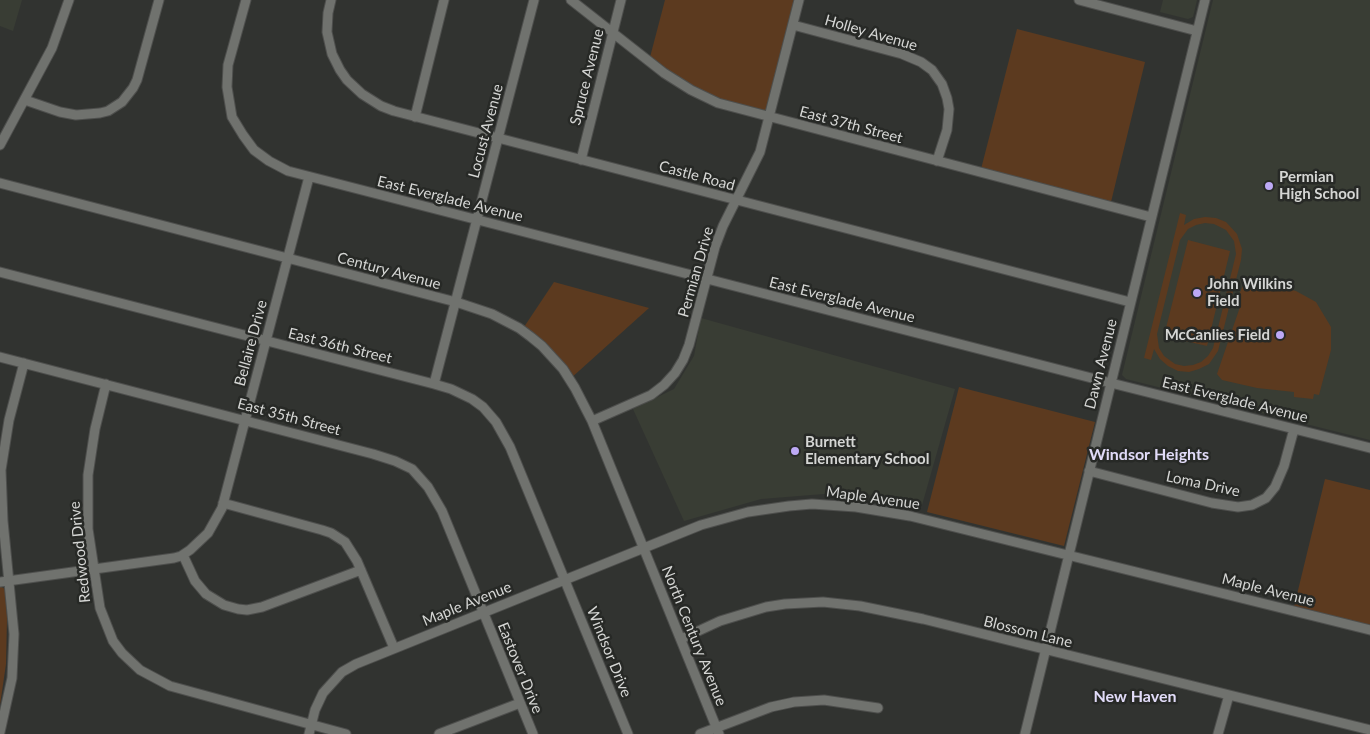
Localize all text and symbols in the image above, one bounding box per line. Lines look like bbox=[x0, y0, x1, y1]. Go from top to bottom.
street label: Holley Avenue bbox=[822, 11, 920, 55]
street label: Spruce Avenue bbox=[566, 27, 608, 127]
street label: Locust Avenue bbox=[465, 82, 507, 180]
street label: East 37th Street bbox=[797, 103, 905, 147]
street label: Castle Road bbox=[657, 157, 737, 195]
place label: Permian High School bbox=[1279, 168, 1359, 203]
street label: East Everglade Avenue bbox=[375, 172, 525, 226]
marker: Permian High School bbox=[1263, 180, 1275, 192]
street label: Permian Drive bbox=[674, 225, 718, 319]
street label: Century Avenue bbox=[335, 249, 443, 293]
street label: East Everglade Avenue bbox=[767, 273, 917, 327]
place label: John Wilkins Field bbox=[1207, 275, 1292, 310]
marker: John Wilkins Field bbox=[1191, 287, 1203, 299]
street label: Bellaire Drive bbox=[231, 298, 271, 388]
street label: Dawn Avenue bbox=[1081, 317, 1121, 411]
street label: East 36th Street bbox=[286, 324, 394, 368]
place label: McCanlies Field bbox=[1165, 326, 1270, 344]
marker: McCanlies Field bbox=[1274, 329, 1286, 341]
street label: East Everglade Avenue bbox=[1160, 373, 1310, 427]
street label: East 35th Street bbox=[235, 395, 343, 439]
place label: Burnett Elementary School bbox=[805, 433, 929, 468]
marker: Burnett Elementary School bbox=[789, 445, 801, 457]
district label: Windsor Heights bbox=[1089, 445, 1209, 465]
street label: Loma Drive bbox=[1164, 467, 1242, 501]
street label: Maple Avenue bbox=[825, 483, 921, 513]
street label: Redwood Drive bbox=[66, 500, 94, 604]
street label: North Century Avenue bbox=[658, 563, 730, 709]
street label: Maple Avenue bbox=[1220, 570, 1316, 610]
street label: Maple Avenue bbox=[420, 578, 514, 630]
street label: Windsor Drive bbox=[583, 604, 635, 700]
street label: Blossom Lane bbox=[982, 612, 1074, 652]
street label: Eastover Drive bbox=[494, 620, 546, 716]
district label: New Haven bbox=[1093, 687, 1177, 707]

